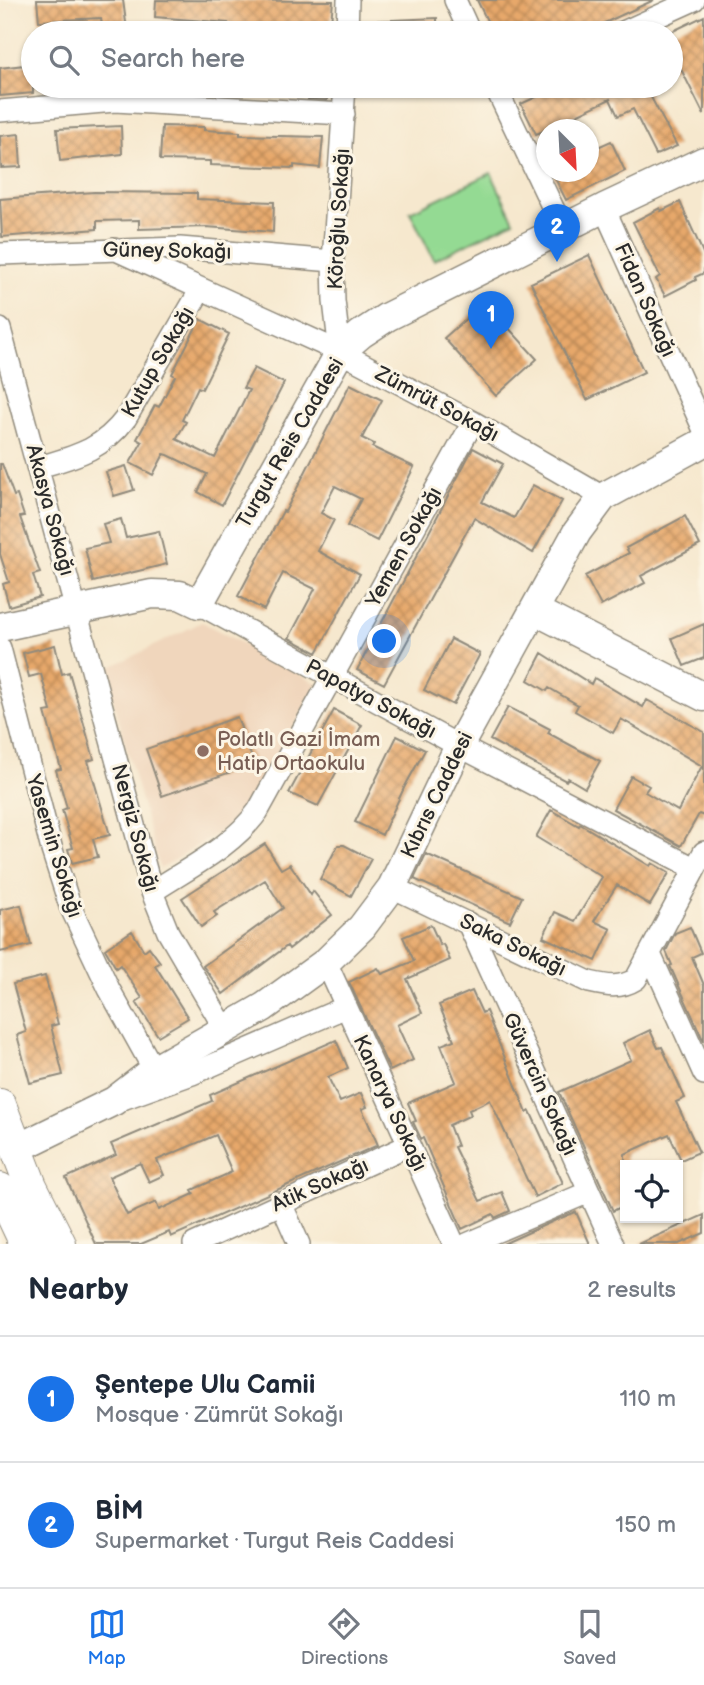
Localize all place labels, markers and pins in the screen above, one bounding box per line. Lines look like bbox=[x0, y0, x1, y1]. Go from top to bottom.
pin: 2 bbox=[534, 204, 580, 262]
pin: 1 bbox=[468, 291, 514, 349]
place label: Polatlı Gazi İmam Hatip Ortaokulu bbox=[217, 727, 380, 776]
marker: Polatlı Gazi İmam Hatip Ortaokulu bbox=[195, 743, 211, 759]

